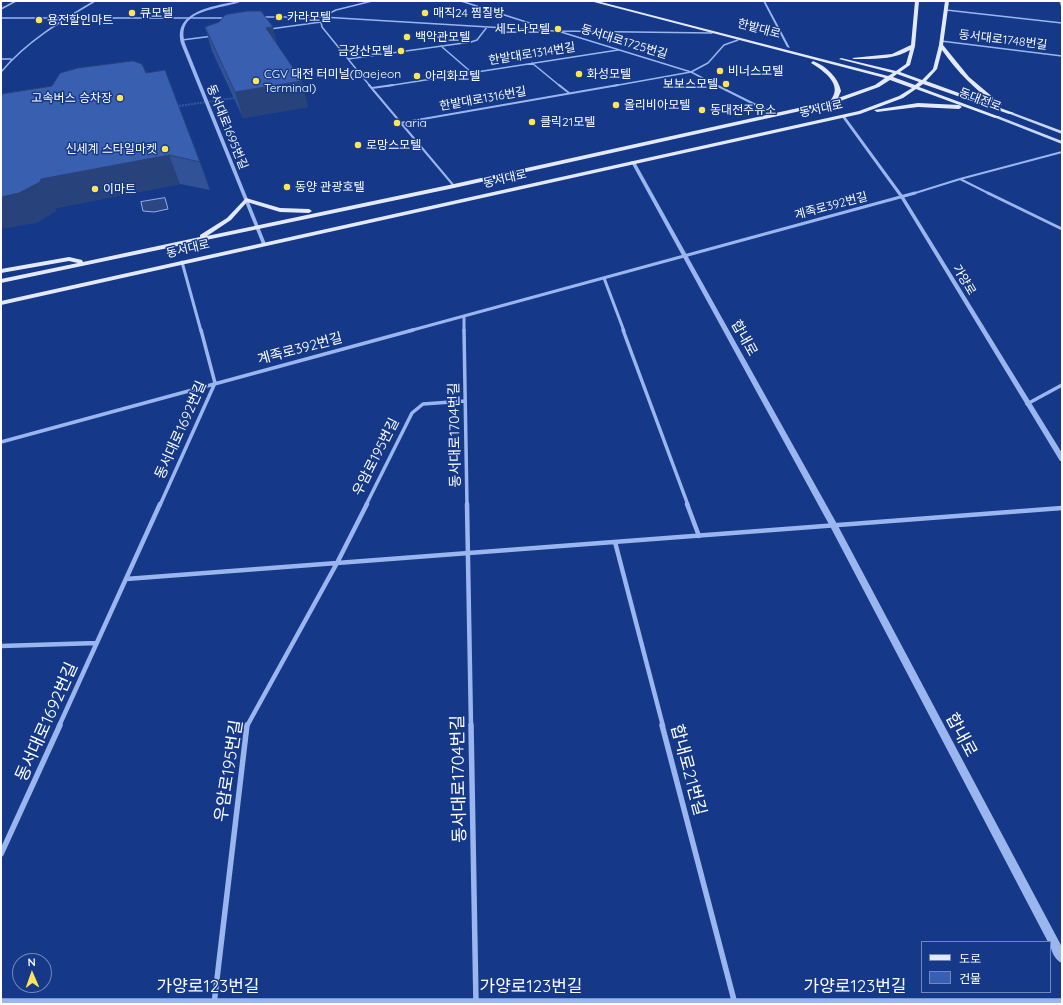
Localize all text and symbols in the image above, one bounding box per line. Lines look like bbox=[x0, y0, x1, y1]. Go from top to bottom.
place label: 큐모텔 bbox=[140, 6, 173, 20]
place label: 매직24 찜질방 bbox=[433, 6, 504, 20]
marker: 큐모텔 bbox=[127, 8, 137, 18]
marker: 매직24 찜질방 bbox=[420, 8, 430, 18]
place label: 카라모텔 bbox=[287, 10, 331, 24]
marker: 카라모텔 bbox=[274, 12, 284, 22]
place label: 용전할인마트 bbox=[47, 13, 113, 27]
marker: 용전할인마트 bbox=[34, 15, 44, 25]
street label: 한밭대로 bbox=[736, 16, 782, 42]
place label: 세도나모텔 bbox=[495, 22, 550, 36]
street label: 동서대로1725번길 bbox=[579, 22, 669, 62]
marker: 세도나모텔 bbox=[553, 24, 563, 34]
street label: 동서대로1748번길 bbox=[958, 27, 1048, 53]
place label: 백악관모텔 bbox=[415, 30, 470, 44]
marker: 백악관모텔 bbox=[402, 32, 412, 42]
street label: 한밭대로1314번길 bbox=[488, 40, 576, 68]
place label: 금강산모텔 bbox=[338, 44, 393, 58]
marker: 금강산모텔 bbox=[396, 46, 406, 56]
place label: 비너스모텔 bbox=[728, 64, 783, 78]
marker: 비너스모텔 bbox=[715, 66, 725, 76]
place label: CGV 대전 터미널(Daejeon Terminal) bbox=[264, 67, 401, 95]
place label: 화성모텔 bbox=[587, 67, 631, 81]
place label: 아리화모텔 bbox=[425, 69, 480, 83]
marker: 화성모텔 bbox=[574, 69, 584, 79]
marker: 아리화모텔 bbox=[412, 71, 422, 81]
marker: CGV 대전 터미널(Daejeon Terminal) bbox=[251, 76, 261, 86]
place label: 보보스모텔 bbox=[663, 77, 718, 91]
marker: 보보스모텔 bbox=[721, 79, 731, 89]
street label: 동서대로1695번길 bbox=[203, 82, 251, 172]
street label: 한밭대로1316번길 bbox=[438, 84, 528, 114]
street label: 동대전로 bbox=[957, 85, 1003, 115]
place label: 고속버스 승차장 bbox=[31, 91, 112, 105]
marker: 고속버스 승차장 bbox=[115, 93, 125, 103]
street label: 동서대로 bbox=[798, 97, 844, 121]
place label: 올리비아모텔 bbox=[624, 98, 690, 112]
marker: 올리비아모텔 bbox=[611, 100, 621, 110]
place label: 동대전주유소 bbox=[710, 103, 776, 117]
marker: 동대전주유소 bbox=[697, 105, 707, 115]
place label: 클릭21모텔 bbox=[540, 115, 595, 129]
place label: aria bbox=[405, 116, 427, 130]
marker: 클릭21모텔 bbox=[527, 117, 537, 127]
marker: aria bbox=[392, 118, 402, 128]
place label: 로망스모텔 bbox=[366, 138, 421, 152]
marker: 로망스모텔 bbox=[353, 140, 363, 150]
place label: 신세계 스타일마켓 bbox=[65, 142, 157, 156]
marker: 신세계 스타일마켓 bbox=[160, 144, 170, 154]
street label: 동서대로 bbox=[482, 167, 528, 191]
place label: 동양 관광호텔 bbox=[295, 180, 365, 194]
place label: 이마트 bbox=[103, 182, 136, 196]
marker: 동양 관광호텔 bbox=[282, 182, 292, 192]
marker: 이마트 bbox=[90, 184, 100, 194]
street label: 계족로392번길 bbox=[793, 189, 869, 223]
street label: 동서대로 bbox=[165, 237, 211, 261]
street label: 가양로 bbox=[949, 262, 979, 298]
street label: 합내로 bbox=[727, 317, 761, 359]
street label: 계족로392번길 bbox=[256, 330, 344, 368]
street label: 동서대로1692번길 bbox=[152, 378, 210, 482]
street label: 동서대로1704번길 bbox=[446, 382, 464, 488]
street label: 우암로195번길 bbox=[349, 415, 403, 499]
street label: 동서대로1692번길 bbox=[12, 659, 82, 785]
street label: 합내로 bbox=[941, 709, 981, 761]
street label: 동서대로1704번길 bbox=[448, 715, 470, 843]
street label: 우암로195번길 bbox=[211, 718, 247, 824]
street label: 합내로21번길 bbox=[666, 722, 710, 818]
legend bbox=[921, 941, 1051, 993]
text: 도로 bbox=[959, 951, 981, 966]
north arrow bbox=[12, 953, 52, 993]
text: N bbox=[27, 955, 36, 969]
text: 건물 bbox=[959, 971, 981, 986]
street label: 가양로123번길 bbox=[157, 977, 259, 997]
street label: 가양로123번길 bbox=[480, 977, 582, 997]
street label: 가양로123번길 bbox=[804, 977, 906, 997]

